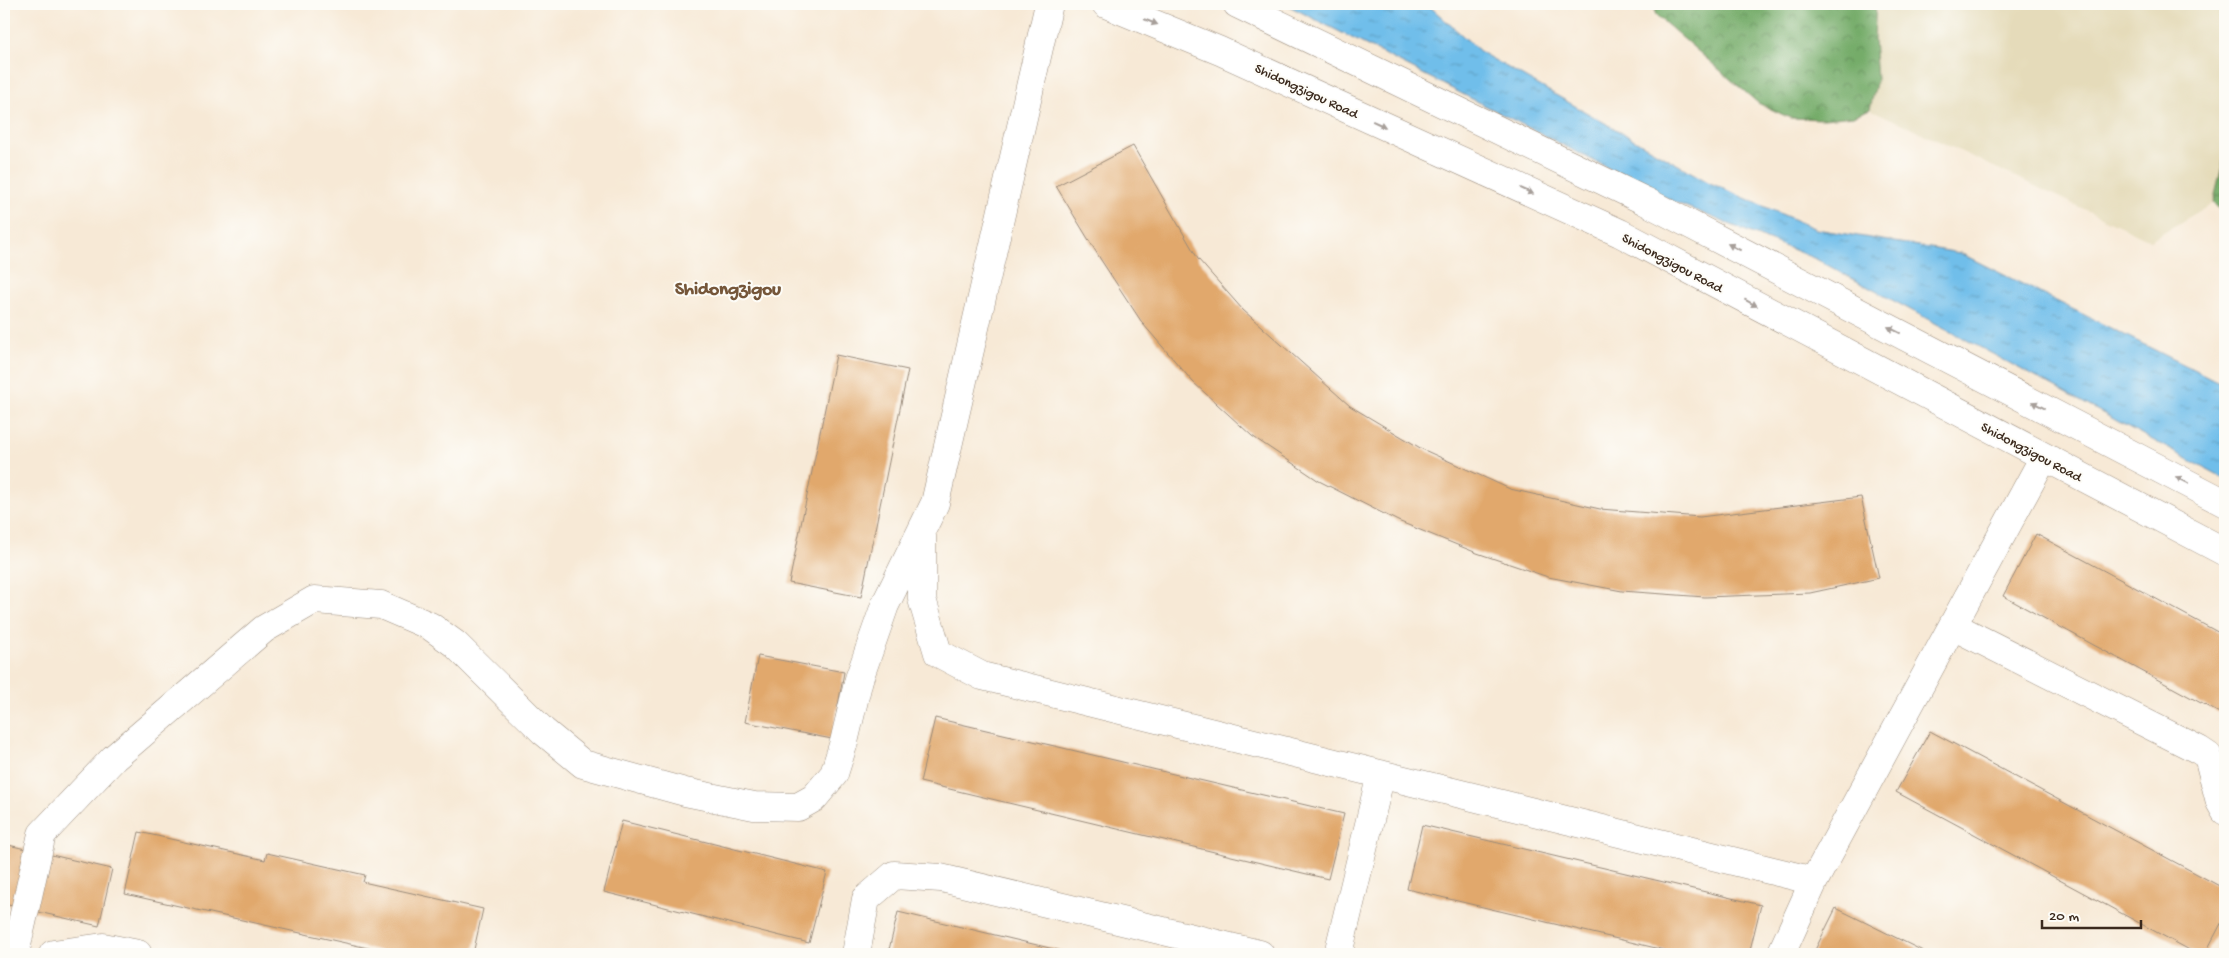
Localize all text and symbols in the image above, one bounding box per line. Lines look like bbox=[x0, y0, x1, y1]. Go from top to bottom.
one-way arrow bbox=[1144, 19, 1158, 27]
street label: Shidongzigou Road bbox=[1252, 61, 1362, 124]
one-way arrow bbox=[1372, 119, 1387, 128]
one-way arrow bbox=[1520, 187, 1534, 195]
street label: Shidongzigou Road bbox=[1618, 230, 1727, 299]
one-way arrow bbox=[1727, 243, 1741, 251]
district label: Shidongzigou bbox=[675, 279, 781, 302]
one-way arrow bbox=[1744, 299, 1758, 307]
one-way arrow bbox=[1886, 326, 1901, 334]
one-way arrow bbox=[2031, 401, 2045, 409]
street label: Shidongzigou Road bbox=[1977, 419, 2086, 488]
one-way arrow bbox=[2175, 476, 2189, 484]
scale bar bbox=[2042, 898, 2140, 930]
text: 20 m bbox=[2049, 908, 2079, 926]

